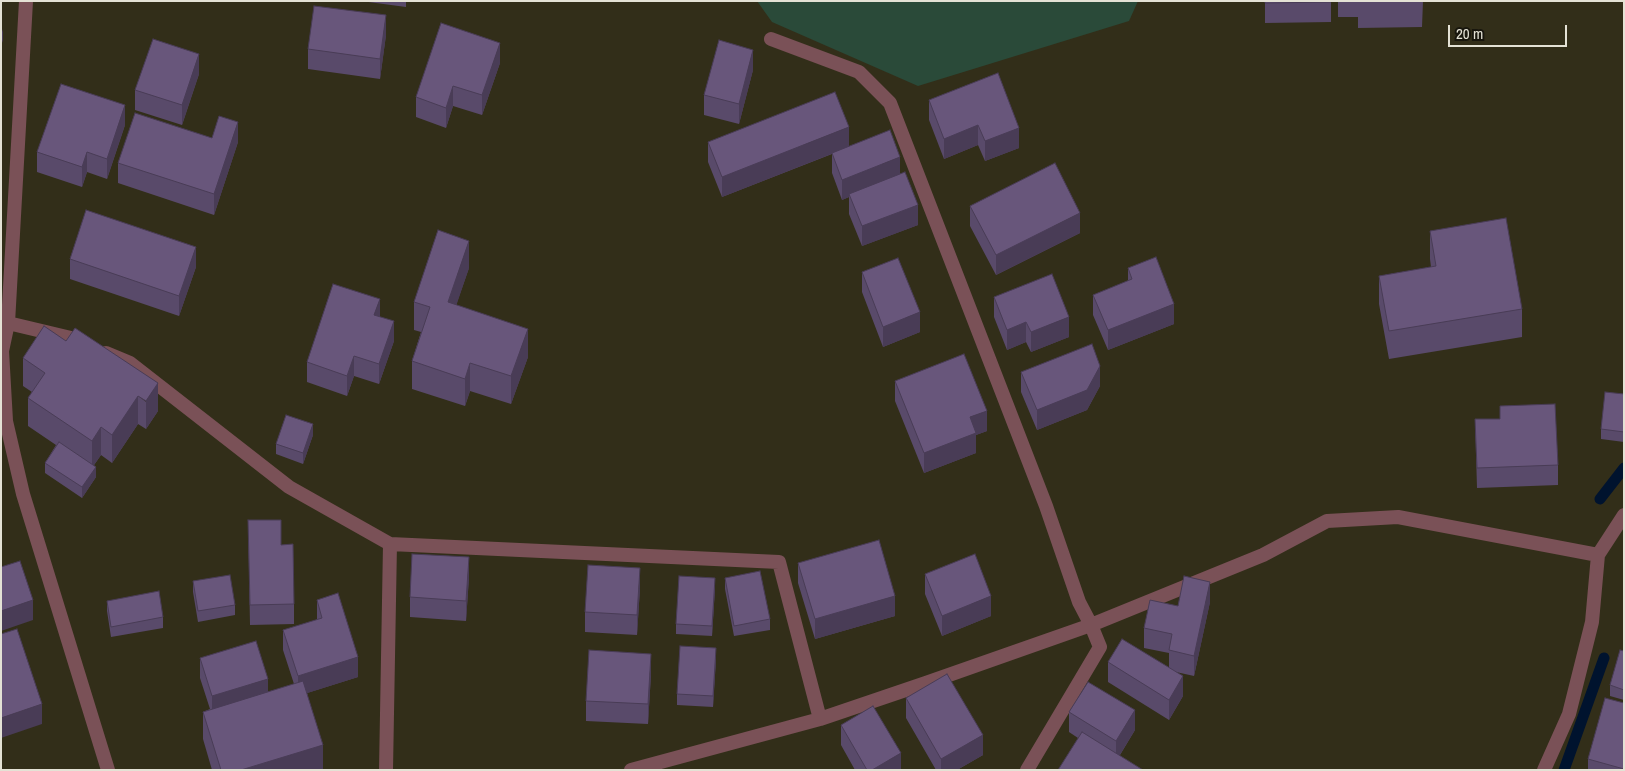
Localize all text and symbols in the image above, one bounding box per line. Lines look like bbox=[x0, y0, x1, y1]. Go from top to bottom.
scale bar bbox=[1450, 15, 1569, 47]
text: 20 m bbox=[1456, 23, 1483, 44]

